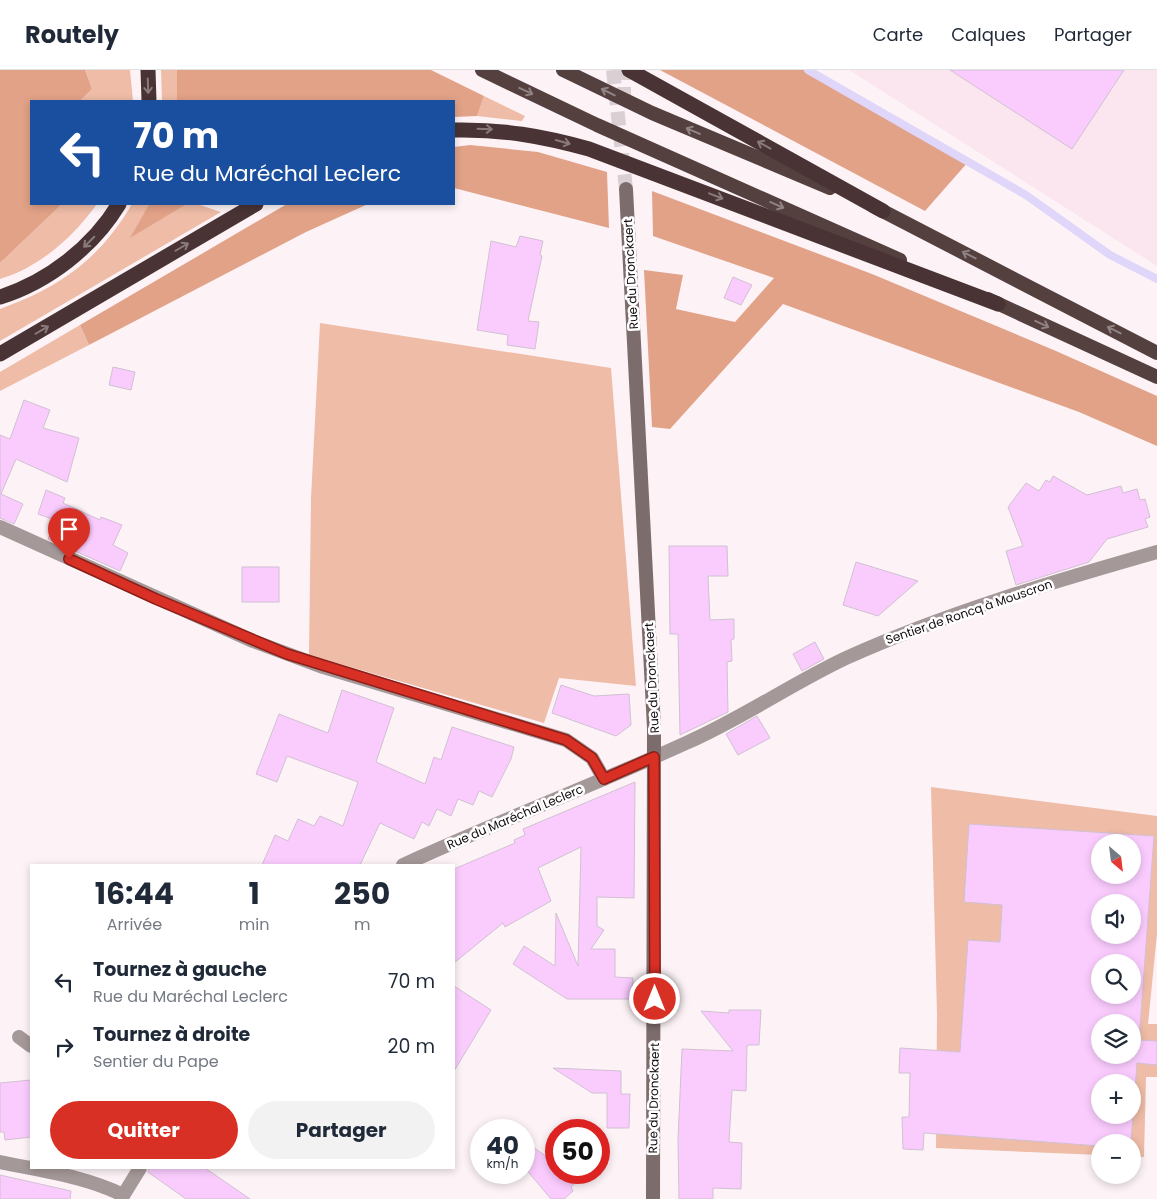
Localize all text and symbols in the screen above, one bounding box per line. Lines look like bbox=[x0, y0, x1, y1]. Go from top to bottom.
text: Routely bbox=[25, 18, 119, 51]
text: Carte bbox=[873, 22, 923, 47]
text: Calques bbox=[951, 22, 1026, 47]
text: Partager bbox=[1054, 22, 1132, 47]
one-way arrow bbox=[144, 77, 153, 93]
one-way arrow bbox=[518, 87, 533, 96]
one-way arrow bbox=[601, 87, 616, 97]
text: 70 m bbox=[133, 111, 219, 160]
icon: left bbox=[50, 120, 115, 185]
one-way arrow bbox=[476, 125, 492, 134]
one-way arrow bbox=[686, 125, 701, 135]
one-way arrow bbox=[554, 137, 570, 147]
one-way arrow bbox=[758, 139, 772, 149]
text: Rue du Maréchal Leclerc bbox=[133, 158, 401, 189]
one-way arrow bbox=[708, 192, 723, 201]
one-way arrow bbox=[769, 201, 784, 211]
street label: Rue du Dronckaert bbox=[619, 218, 642, 330]
one-way arrow bbox=[83, 235, 95, 248]
one-way arrow bbox=[174, 242, 189, 252]
one-way arrow bbox=[962, 250, 977, 260]
one-way arrow bbox=[1035, 320, 1050, 330]
one-way arrow bbox=[34, 324, 49, 334]
one-way arrow bbox=[1106, 325, 1121, 335]
pin bbox=[48, 508, 90, 559]
icon: arrive bbox=[55, 515, 83, 543]
street label: Sentier de Roncq à Mouscron bbox=[883, 575, 1054, 648]
street label: Rue du Dronckaert bbox=[640, 622, 663, 734]
street label: Rue du Maréchal Leclerc bbox=[444, 780, 585, 853]
north arrow bbox=[1091, 834, 1141, 884]
map controls bbox=[1091, 834, 1141, 1184]
text: 16:44 bbox=[95, 872, 174, 915]
text: 1 bbox=[249, 872, 260, 915]
text: 250 bbox=[334, 872, 390, 915]
button: sound bbox=[1091, 894, 1141, 944]
text: Arrivée bbox=[107, 913, 162, 936]
text: min bbox=[239, 913, 269, 936]
text: m bbox=[354, 913, 370, 936]
button: search bbox=[1091, 954, 1141, 1004]
text: Tournez à gauche bbox=[93, 956, 267, 983]
icon: left bbox=[50, 968, 78, 996]
text: 70 m bbox=[388, 968, 435, 995]
position arrow bbox=[628, 972, 680, 1024]
text: Rue du Maréchal Leclerc bbox=[93, 985, 288, 1008]
button: layers bbox=[1091, 1014, 1141, 1064]
text: Tournez à droite bbox=[93, 1021, 250, 1048]
icon: right bbox=[50, 1033, 78, 1061]
text: 20 m bbox=[387, 1033, 435, 1060]
street label: Rue du Dronckaert bbox=[644, 1042, 663, 1154]
text: Sentier du Pape bbox=[93, 1050, 219, 1073]
button: + bbox=[1091, 1074, 1141, 1124]
button: Quitter bbox=[50, 1101, 238, 1159]
button: Partager bbox=[248, 1101, 435, 1159]
speed limit sign: 50 bbox=[545, 1119, 610, 1184]
text: 40 bbox=[486, 1128, 519, 1163]
button: − bbox=[1091, 1134, 1141, 1184]
text: km/h bbox=[487, 1155, 518, 1172]

